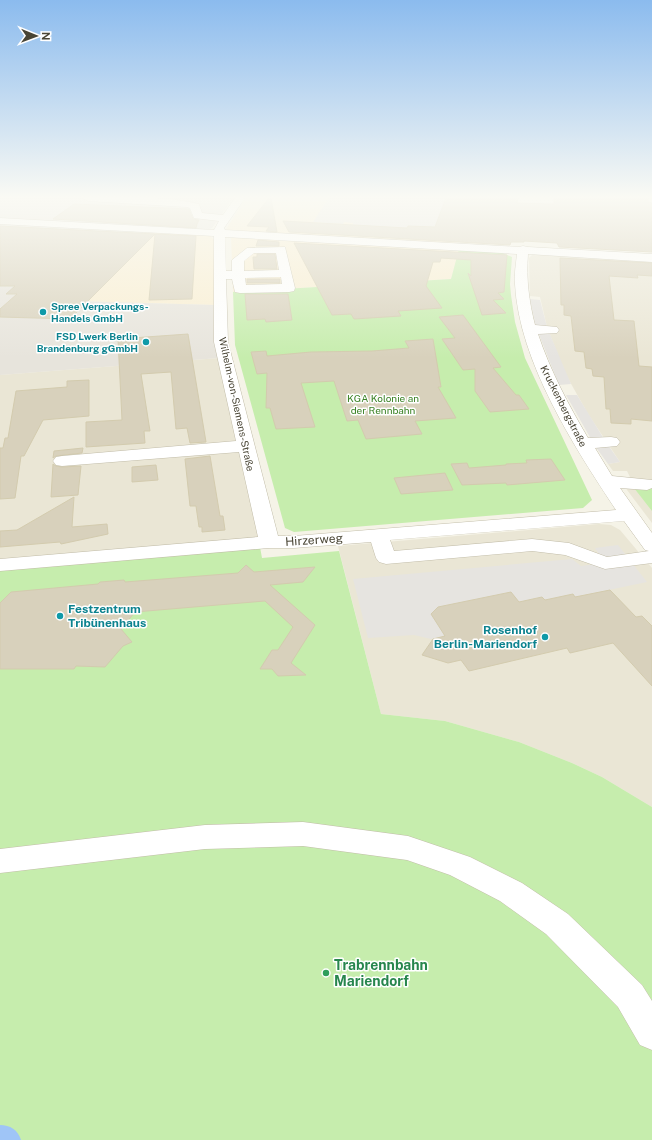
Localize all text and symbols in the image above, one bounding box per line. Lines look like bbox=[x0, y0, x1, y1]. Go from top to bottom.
north arrow bbox=[16, 16, 56, 56]
text: N bbox=[40, 32, 52, 41]
place label: Spree Verpackungs- Handels GmbH bbox=[51, 300, 149, 324]
marker: Spree Verpackungs- Handels GmbH bbox=[38, 307, 48, 317]
place label: FSD Lwerk Berlin Brandenburg gGmbH bbox=[37, 330, 138, 354]
street label: Wilhelm-von-Siemens-Straße bbox=[217, 336, 257, 472]
marker: FSD Lwerk Berlin Brandenburg gGmbH bbox=[141, 337, 151, 347]
street label: Kruckenbergstraße bbox=[538, 363, 590, 449]
park label: KGA Kolonie an der Rennbahn bbox=[347, 392, 419, 416]
street label: Hirzerweg bbox=[285, 531, 343, 549]
place label: Festzentrum Tribünenhaus bbox=[68, 602, 146, 630]
marker: Festzentrum Tribünenhaus bbox=[55, 611, 65, 621]
place label: Rosenhof Berlin-Mariendorf bbox=[434, 623, 537, 651]
marker: Rosenhof Berlin-Mariendorf bbox=[540, 632, 550, 642]
place label: Trabrennbahn Mariendorf bbox=[334, 957, 428, 989]
marker: Trabrennbahn Mariendorf bbox=[321, 968, 331, 978]

